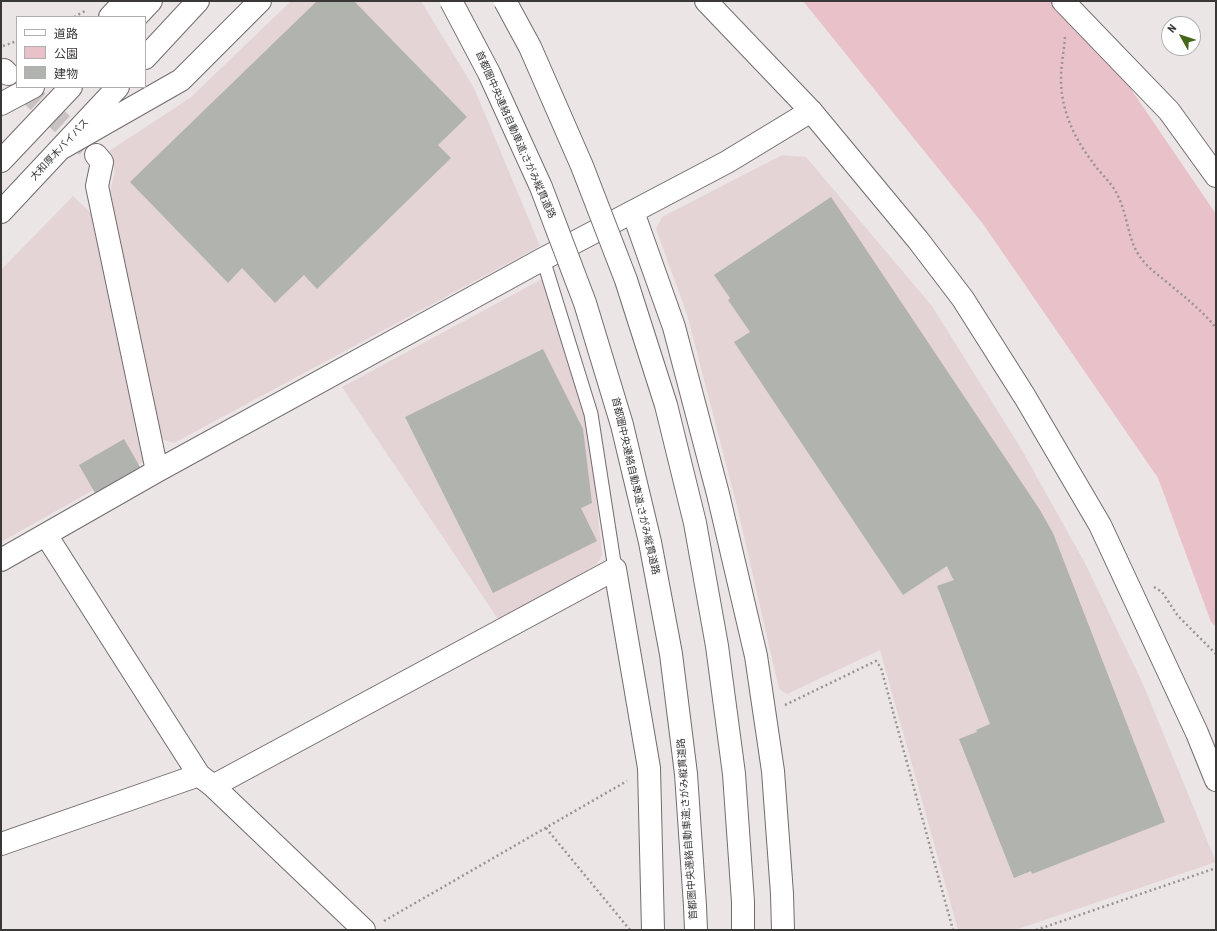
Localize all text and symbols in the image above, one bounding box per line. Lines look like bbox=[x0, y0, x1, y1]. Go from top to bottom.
legend bbox=[16, 16, 146, 88]
north arrow bbox=[1161, 16, 1201, 56]
text: N bbox=[1165, 22, 1179, 35]
text: 道路 bbox=[54, 27, 78, 41]
text: 公園 bbox=[54, 47, 78, 61]
street label: 首都圏中央連絡自動車道;さがみ縦貫道路 bbox=[473, 49, 557, 221]
text: 建物 bbox=[54, 67, 78, 81]
street label: 大和厚木バイパス bbox=[28, 117, 92, 183]
street label: 首都圏中央連絡自動車道;さがみ縦貫道路 bbox=[609, 396, 661, 576]
street label: 首都圏中央連絡自動車道;さがみ縦貫道路 bbox=[676, 738, 700, 920]

